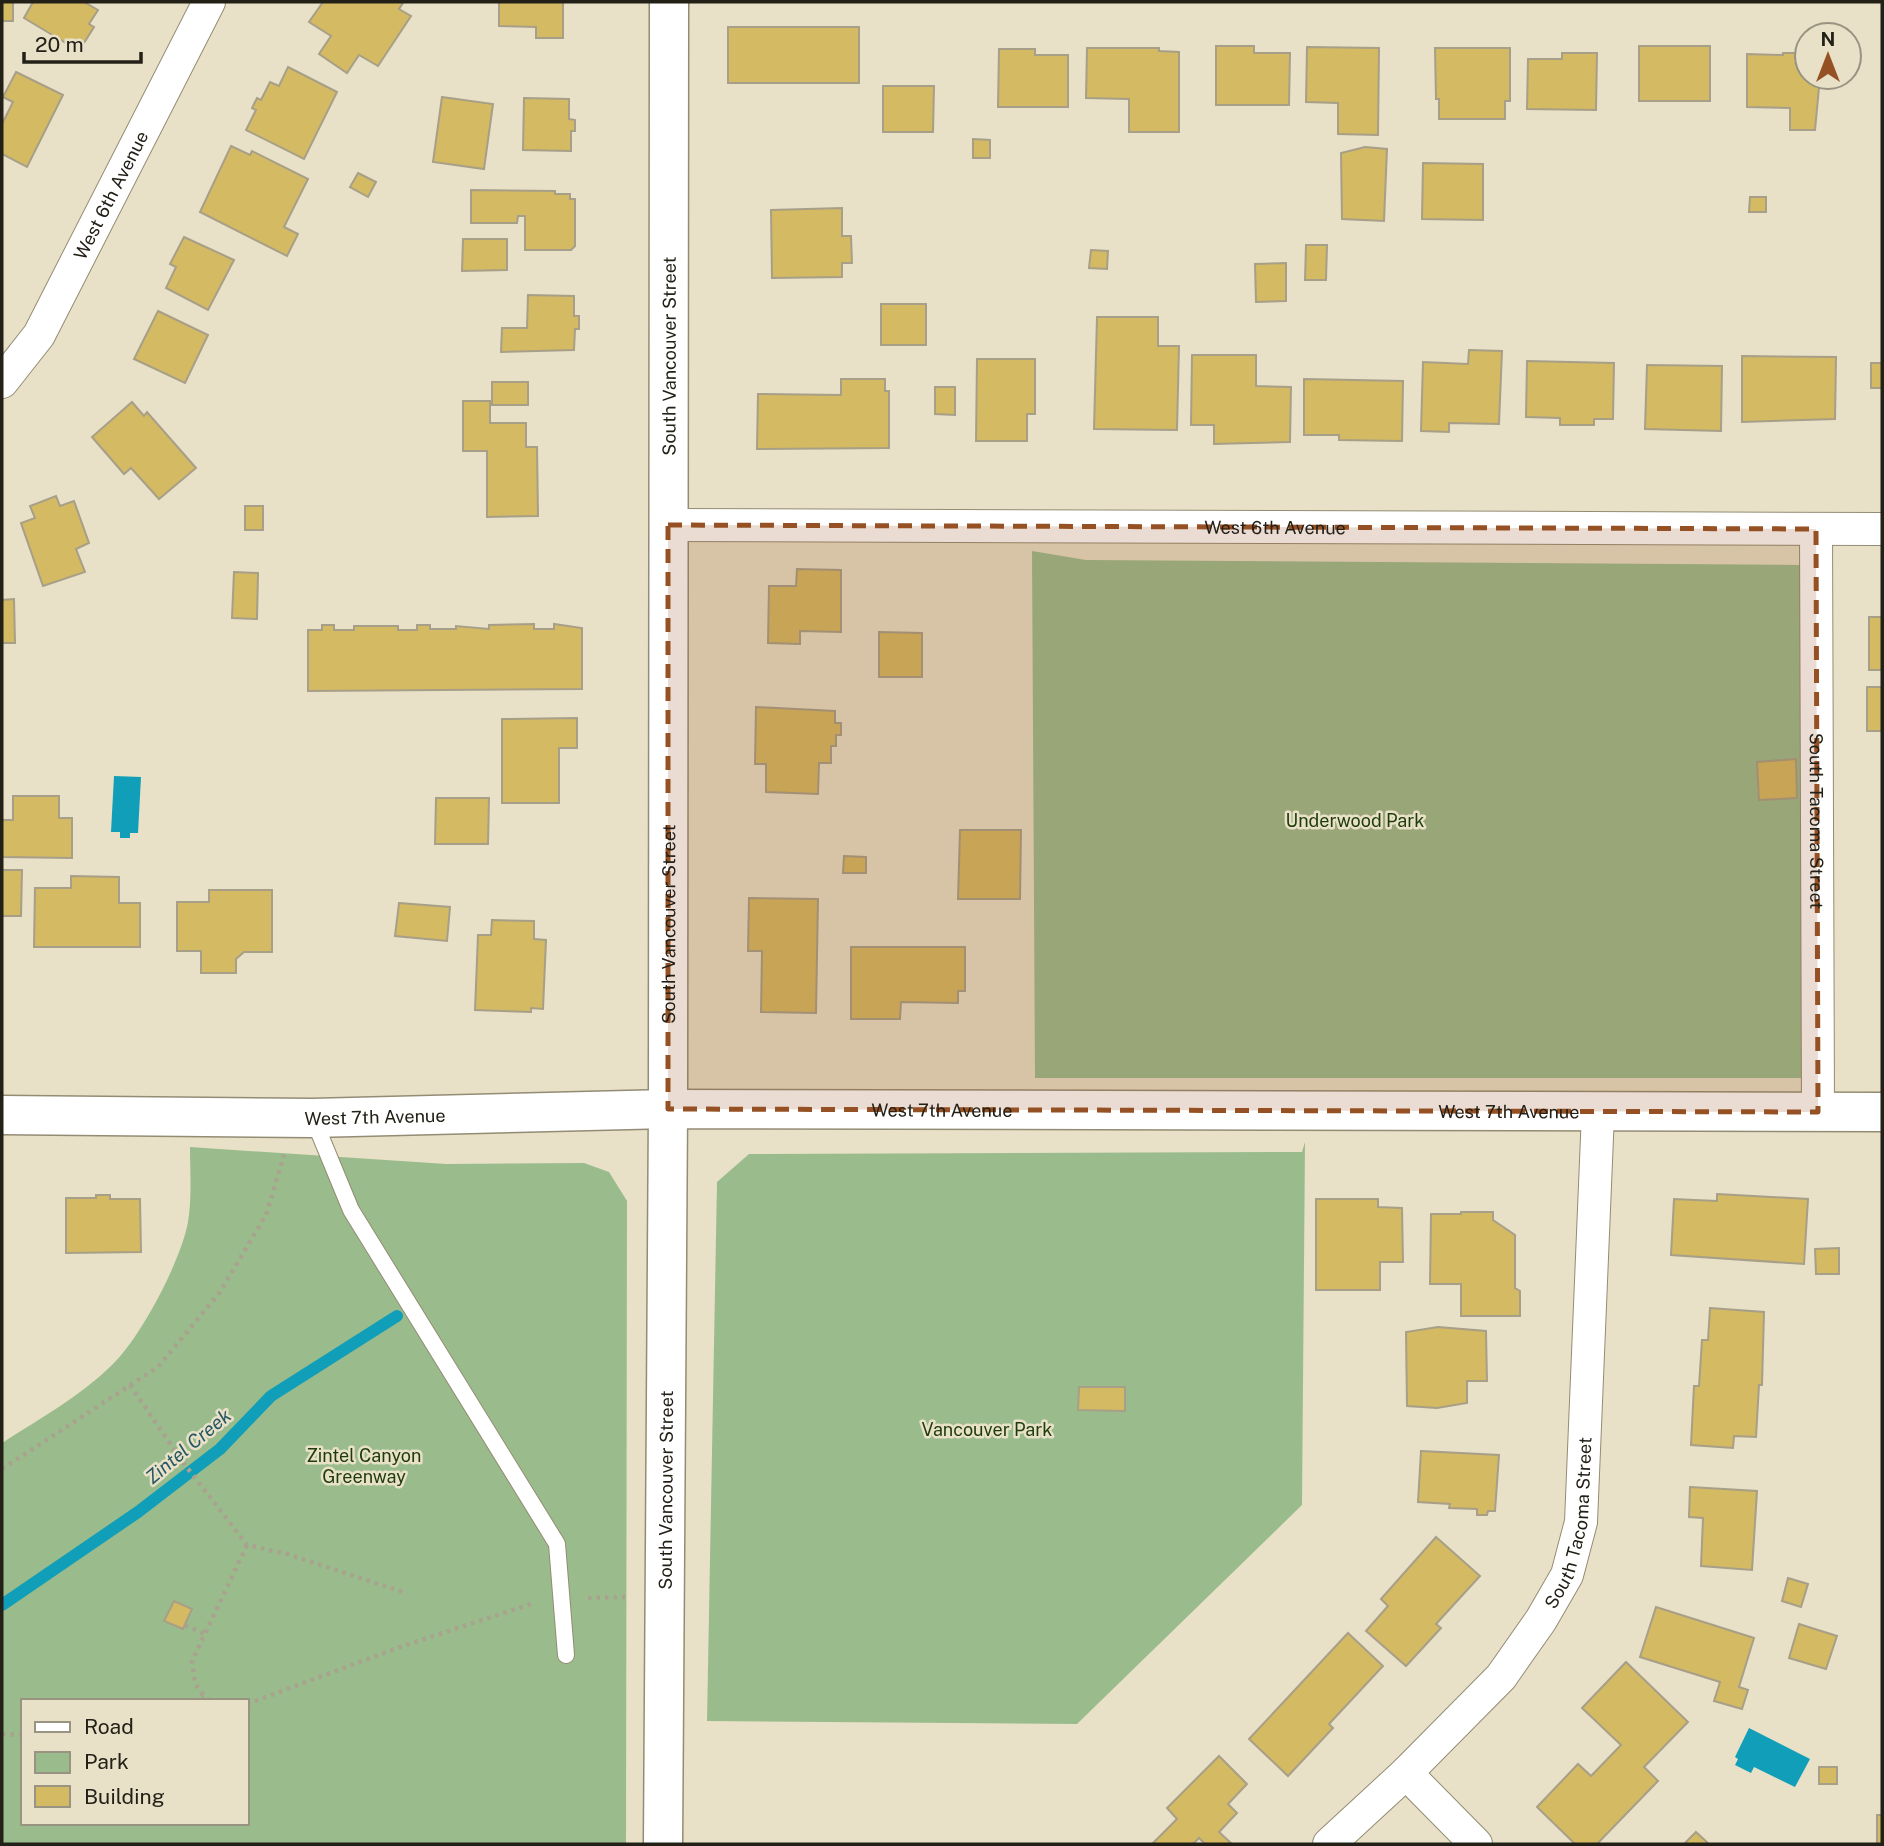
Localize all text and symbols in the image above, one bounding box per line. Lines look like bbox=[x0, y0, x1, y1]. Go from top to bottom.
scale bar bbox=[24, 21, 142, 65]
north arrow bbox=[1793, 21, 1863, 91]
text: N bbox=[1821, 28, 1835, 50]
text: 20 m bbox=[35, 32, 84, 57]
street label: West 6th Avenue bbox=[69, 127, 152, 263]
street label: South Vancouver Street bbox=[658, 256, 679, 456]
street label: West 6th Avenue bbox=[1204, 516, 1346, 538]
street label: South Tacoma Street bbox=[1806, 733, 1828, 909]
park label: Underwood Park bbox=[1286, 810, 1424, 831]
street label: South Vancouver Street bbox=[658, 824, 679, 1024]
street label: West 7th Avenue bbox=[871, 1099, 1013, 1120]
street label: West 7th Avenue bbox=[1438, 1100, 1580, 1122]
street label: West 7th Avenue bbox=[304, 1104, 446, 1129]
street label: South Vancouver Street bbox=[654, 1390, 677, 1590]
water label: Zintel Creek bbox=[141, 1404, 236, 1488]
park label: Vancouver Park bbox=[922, 1419, 1052, 1440]
street label: South Tacoma Street bbox=[1540, 1437, 1595, 1612]
park label: Zintel Canyon Greenway bbox=[307, 1445, 421, 1487]
legend bbox=[21, 1699, 248, 1825]
text: Road bbox=[84, 1714, 134, 1739]
text: Park bbox=[84, 1749, 129, 1774]
text: Building bbox=[84, 1784, 165, 1809]

